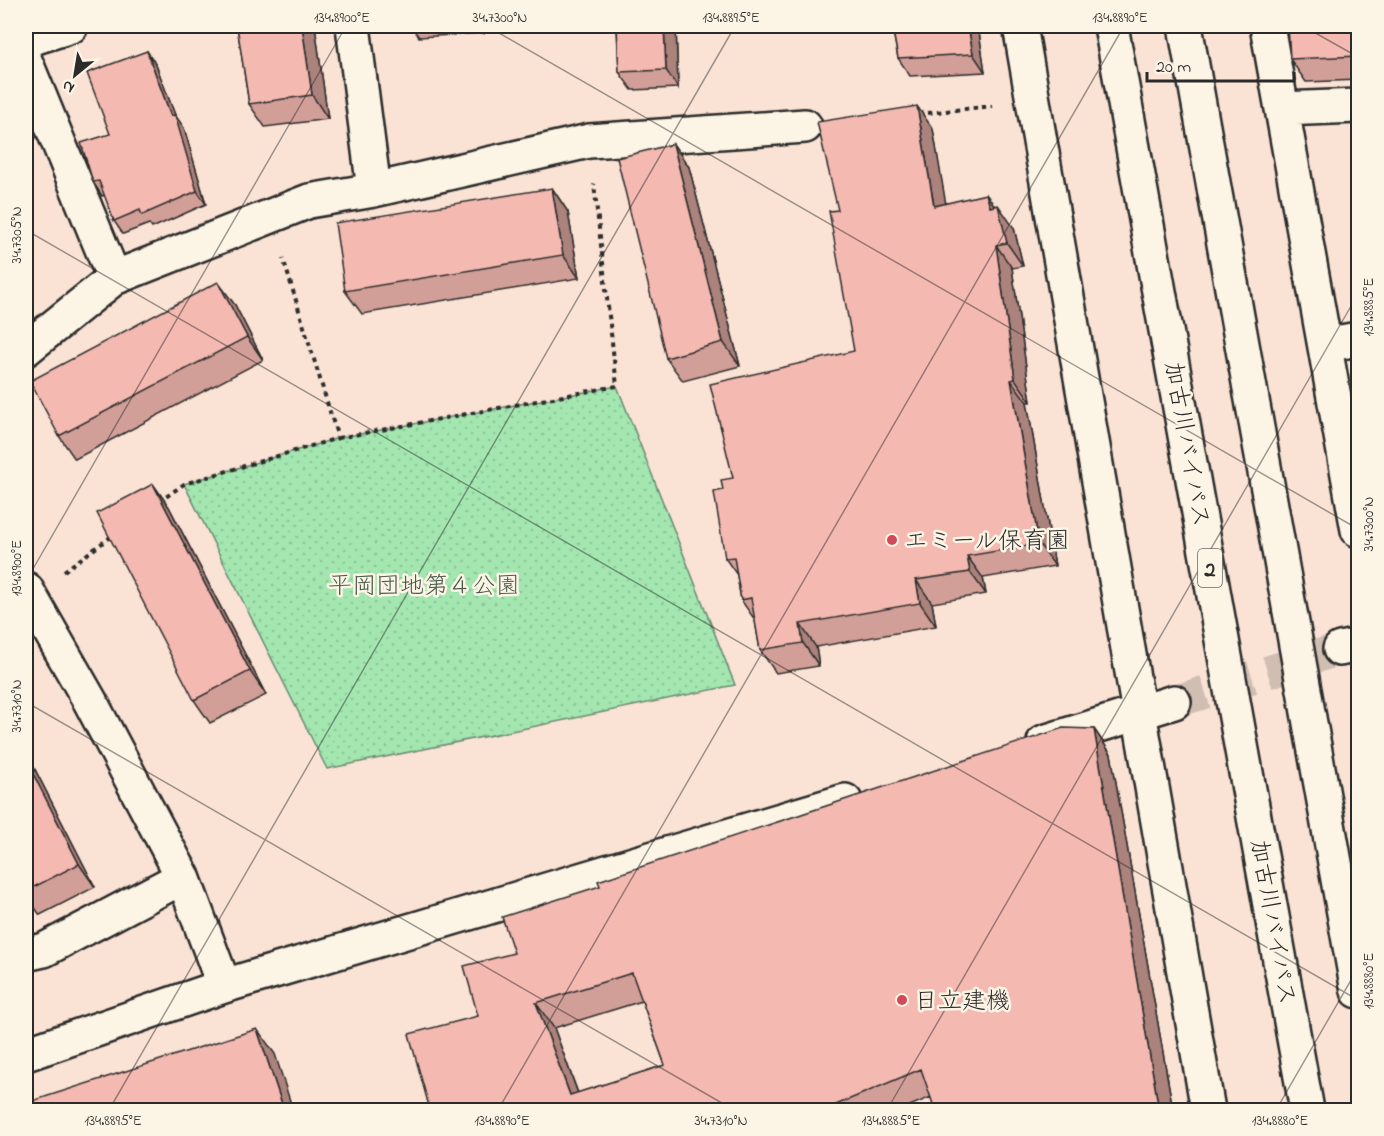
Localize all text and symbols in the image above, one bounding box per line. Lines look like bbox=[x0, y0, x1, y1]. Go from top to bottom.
text: 134.8900°E bbox=[314, 7, 370, 29]
text: 34.7300°N bbox=[473, 7, 527, 29]
text: 134.8895°E bbox=[702, 7, 760, 29]
text: 134.8890°E bbox=[1092, 7, 1148, 29]
north arrow bbox=[45, 45, 105, 105]
scale bar bbox=[1147, 45, 1294, 83]
text: 20 m bbox=[1156, 55, 1191, 81]
text: N bbox=[58, 73, 79, 99]
text: 34.7305°N bbox=[6, 206, 28, 264]
text: 134.8885°E bbox=[1358, 278, 1380, 336]
street label: 加古川バイパス bbox=[1154, 359, 1217, 530]
text: 34.7300°N bbox=[1358, 497, 1380, 551]
place label: エミール保育園 bbox=[904, 525, 1070, 560]
marker: エミール保育園 bbox=[885, 533, 899, 547]
text: 134.8900°E bbox=[6, 540, 28, 596]
road number: 2 bbox=[1198, 549, 1222, 587]
park label: 平岡団地第４公園 bbox=[328, 570, 520, 605]
text: 34.7310°N bbox=[6, 679, 28, 733]
street label: 加古川バイパス bbox=[1240, 837, 1303, 1008]
text: 134.8880°E bbox=[1358, 953, 1380, 1009]
place label: 日立建機 bbox=[914, 985, 1010, 1020]
marker: 日立建機 bbox=[895, 993, 909, 1007]
text: 134.8895°E bbox=[84, 1110, 142, 1132]
text: 134.8890°E bbox=[474, 1110, 530, 1132]
text: 34.7310°N bbox=[694, 1110, 748, 1132]
text: 134.8885°E bbox=[862, 1110, 920, 1132]
text: 134.8880°E bbox=[1252, 1110, 1308, 1132]

